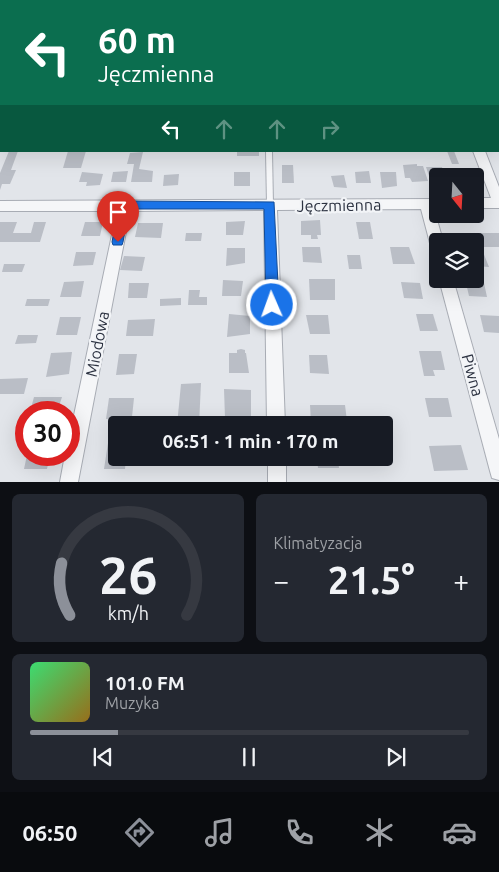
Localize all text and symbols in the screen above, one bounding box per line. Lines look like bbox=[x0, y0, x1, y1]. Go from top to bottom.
icon: left bbox=[15, 20, 80, 85]
text: 60 m bbox=[98, 20, 176, 60]
text: Jęczmienna bbox=[98, 61, 214, 86]
icon: left bbox=[157, 115, 185, 143]
icon: ahead bbox=[210, 115, 238, 143]
icon: ahead bbox=[263, 115, 291, 143]
icon: right bbox=[316, 115, 344, 143]
north arrow bbox=[429, 168, 484, 222]
map controls bbox=[429, 168, 484, 288]
pin bbox=[97, 191, 139, 242]
street label: Jęczmienna bbox=[297, 195, 381, 215]
icon: arrive bbox=[104, 198, 132, 226]
button: layers bbox=[429, 233, 484, 288]
position arrow bbox=[245, 278, 297, 330]
street label: Miodowa bbox=[82, 310, 112, 378]
street label: Piwna bbox=[459, 352, 487, 398]
speed limit sign: 30 bbox=[15, 401, 80, 466]
text: 06:51 · 1 min · 170 m bbox=[163, 430, 338, 452]
text: Klimatyzacja bbox=[274, 534, 363, 552]
text: 26 bbox=[98, 546, 157, 604]
text: 21.5° bbox=[328, 559, 415, 601]
text: − bbox=[274, 565, 289, 596]
text: + bbox=[453, 565, 469, 596]
text: km/h bbox=[107, 603, 148, 623]
text: 101.0 FM bbox=[105, 672, 185, 694]
text: Muzyka bbox=[105, 694, 159, 712]
icon: previous bbox=[89, 743, 117, 771]
icon: pause bbox=[235, 743, 263, 771]
icon: next bbox=[382, 743, 410, 771]
icon: directions bbox=[122, 815, 157, 850]
icon: music bbox=[202, 815, 237, 850]
icon: phone bbox=[282, 815, 317, 850]
icon: climate bbox=[362, 815, 397, 850]
icon: car bbox=[442, 815, 477, 850]
text: 06:50 bbox=[22, 820, 77, 845]

